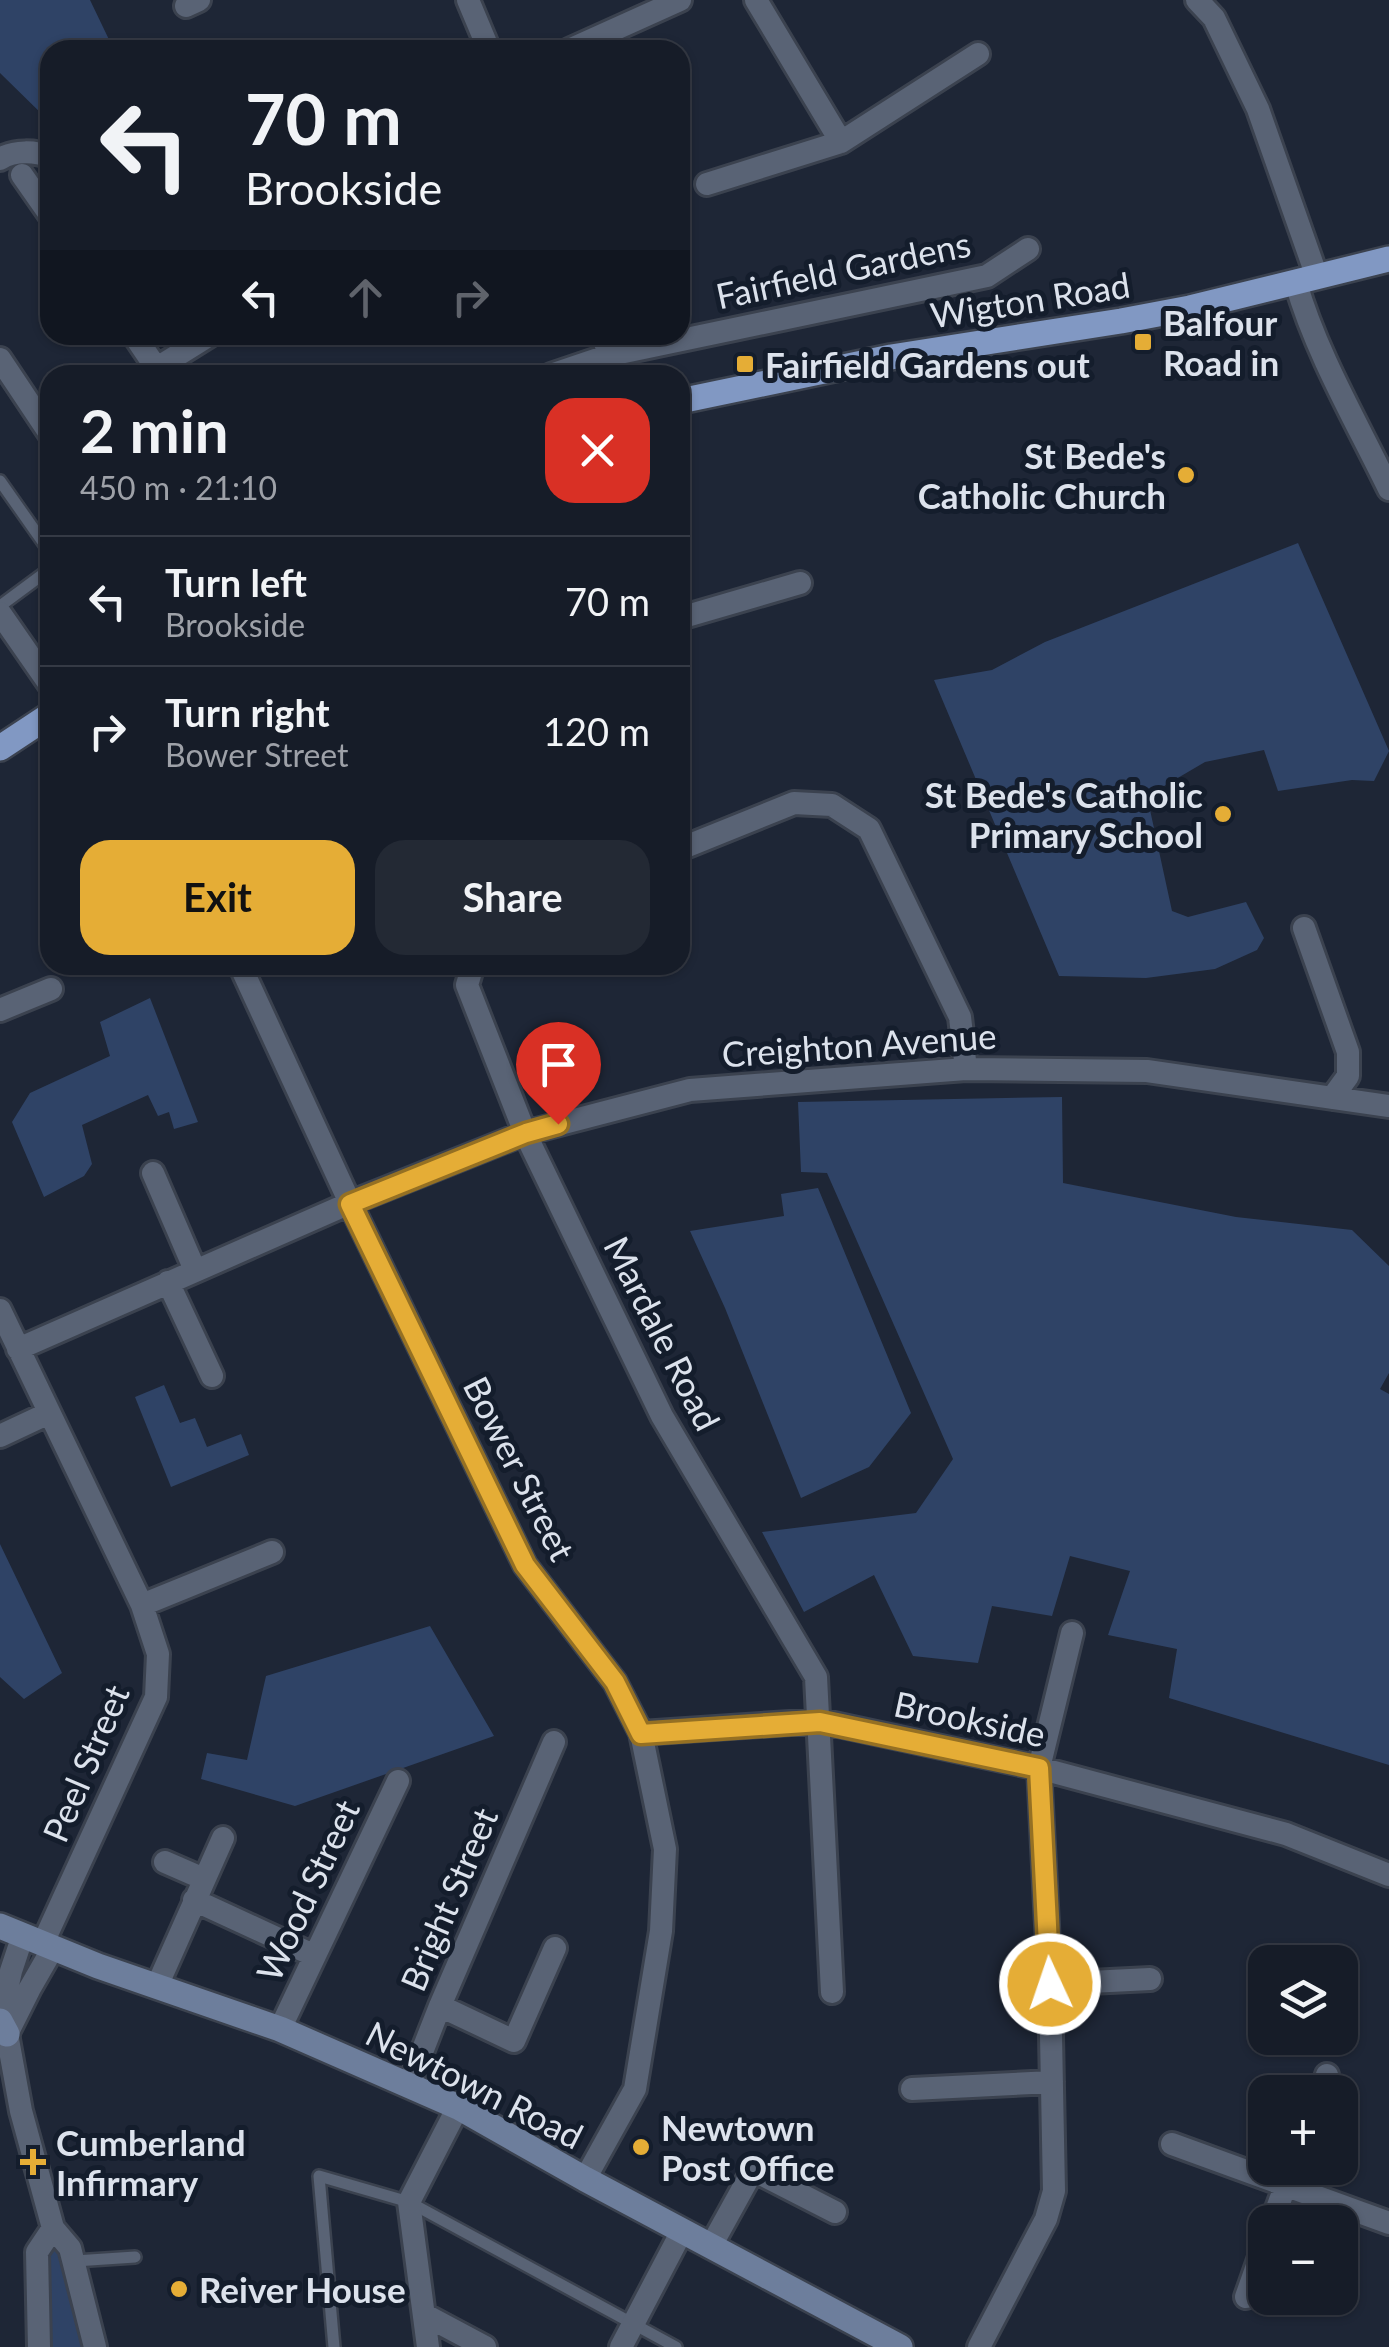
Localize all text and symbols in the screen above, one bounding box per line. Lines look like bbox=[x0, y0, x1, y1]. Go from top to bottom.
text: 70 m bbox=[245, 76, 402, 160]
icon: left bbox=[80, 80, 210, 210]
text: Brookside bbox=[245, 161, 442, 215]
street label: Fairfield Gardens bbox=[712, 222, 974, 316]
street label: Wigton Road bbox=[927, 263, 1133, 335]
icon: left bbox=[233, 270, 288, 325]
icon: ahead bbox=[338, 270, 393, 325]
icon: right bbox=[443, 270, 498, 325]
place label: Balfour Road in bbox=[1163, 301, 1279, 383]
marker: Balfour Road in bbox=[1132, 331, 1154, 353]
place label: Fairfield Gardens out bbox=[765, 343, 1090, 385]
marker: Fairfield Gardens out bbox=[734, 353, 756, 375]
text: 2 min bbox=[80, 394, 229, 466]
button: close bbox=[545, 398, 650, 503]
place label: St Bede's Catholic Church bbox=[918, 434, 1166, 516]
marker: St Bede's Catholic Church bbox=[1175, 464, 1197, 486]
text: 450 m · 21:10 bbox=[80, 468, 277, 507]
text: Turn left bbox=[165, 559, 307, 605]
icon: left bbox=[80, 574, 135, 629]
text: 70 m bbox=[565, 578, 650, 624]
text: Brookside bbox=[165, 605, 305, 644]
text: Turn right bbox=[165, 689, 330, 735]
icon: right bbox=[80, 704, 135, 759]
text: 120 m bbox=[543, 708, 650, 754]
text: Bower Street bbox=[165, 735, 349, 774]
place label: St Bede's Catholic Primary School bbox=[925, 773, 1203, 855]
marker: St Bede's Catholic Primary School bbox=[1212, 803, 1234, 825]
button: Exit bbox=[80, 840, 355, 955]
button: Share bbox=[375, 840, 650, 955]
street label: Creighton Avenue bbox=[720, 1013, 998, 1075]
pin bbox=[516, 1022, 601, 1125]
icon: arrive bbox=[531, 1037, 586, 1092]
street label: Mardale Road bbox=[596, 1229, 730, 1437]
street label: Bower Street bbox=[456, 1369, 584, 1567]
street label: Peel Street bbox=[33, 1678, 137, 1848]
street label: Brookside bbox=[891, 1682, 1049, 1754]
street label: Wood Street bbox=[247, 1793, 367, 1987]
street label: Bright Street bbox=[391, 1801, 506, 1997]
position arrow bbox=[998, 1932, 1102, 2036]
map controls bbox=[1248, 1945, 1358, 2315]
button: layers bbox=[1248, 1945, 1358, 2055]
street label: Newtown Road bbox=[360, 2011, 590, 2157]
button: + bbox=[1248, 2075, 1358, 2185]
place label: Newtown Post Office bbox=[661, 2106, 835, 2188]
place label: Cumberland Infirmary bbox=[56, 2121, 246, 2203]
marker: Newtown Post Office bbox=[630, 2136, 652, 2158]
marker: Cumberland Infirmary bbox=[20, 2149, 46, 2175]
button: − bbox=[1248, 2205, 1358, 2315]
place label: Reiver House bbox=[199, 2268, 406, 2310]
marker: Reiver House bbox=[168, 2278, 190, 2300]

